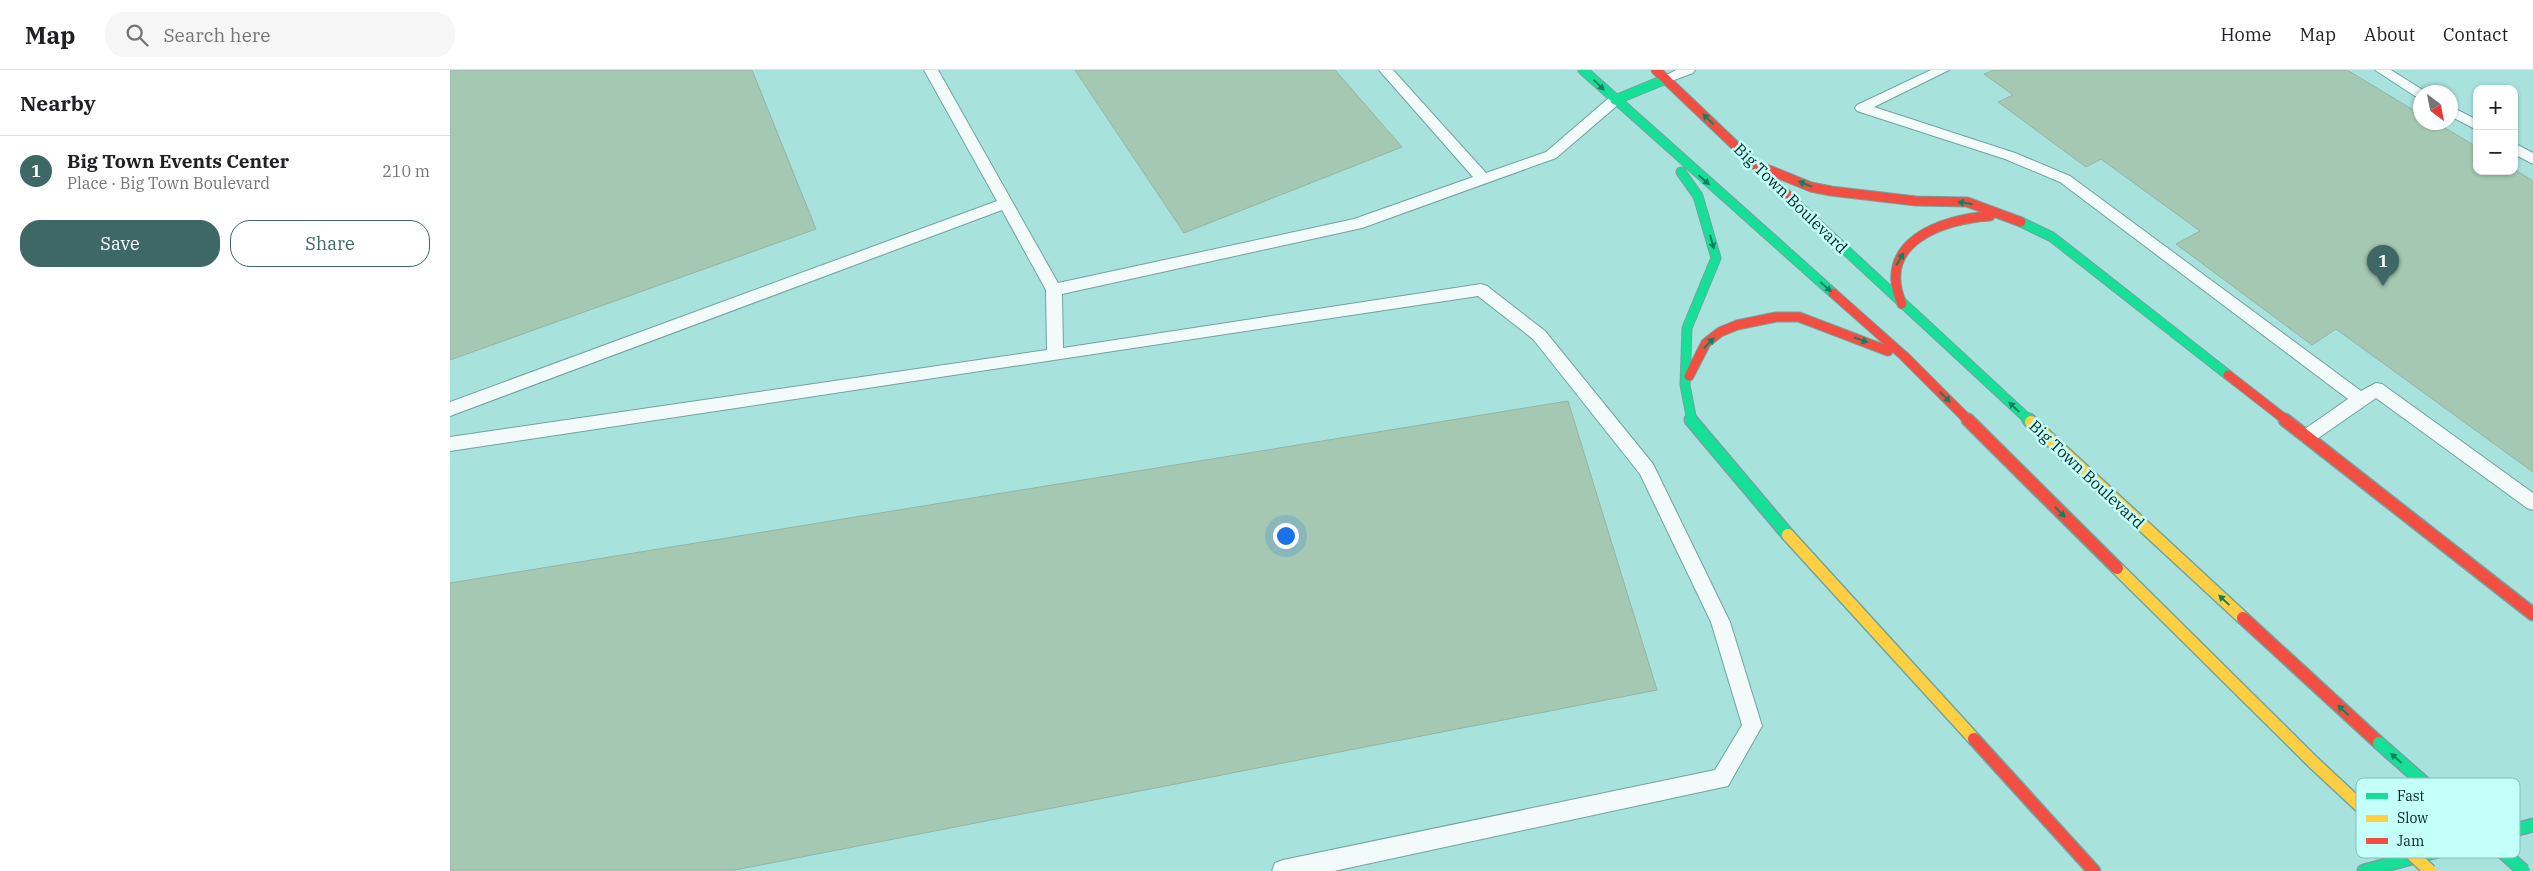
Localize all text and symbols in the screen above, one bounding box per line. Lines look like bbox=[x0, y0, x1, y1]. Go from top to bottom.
search box bbox=[105, 12, 455, 57]
text: Map bbox=[25, 19, 75, 51]
icon: search bbox=[123, 21, 151, 49]
text: Search here bbox=[163, 23, 270, 47]
text: Home bbox=[2220, 23, 2272, 46]
text: Map bbox=[2300, 23, 2336, 46]
text: About bbox=[2364, 23, 2415, 46]
text: Contact bbox=[2443, 23, 2508, 46]
one-way arrow bbox=[1593, 79, 1605, 91]
north arrow bbox=[2413, 85, 2458, 130]
map controls bbox=[2473, 85, 2518, 175]
button: + bbox=[2473, 85, 2518, 130]
text: Nearby bbox=[20, 89, 96, 117]
one-way arrow bbox=[1703, 113, 1715, 125]
button: − bbox=[2473, 130, 2518, 175]
street label: Big Town Boulevard bbox=[1730, 139, 1852, 258]
text: Big Town Events Center bbox=[67, 149, 289, 173]
text: 1 bbox=[31, 161, 41, 181]
text: 210 m bbox=[382, 161, 430, 181]
text: Place · Big Town Boulevard bbox=[67, 173, 270, 193]
one-way arrow bbox=[1697, 174, 1710, 185]
one-way arrow bbox=[1797, 180, 1812, 188]
one-way arrow bbox=[1957, 199, 1973, 207]
button: Save bbox=[20, 220, 220, 267]
button: Share bbox=[230, 220, 430, 267]
one-way arrow bbox=[1708, 234, 1716, 249]
pin: 1 bbox=[2367, 245, 2399, 286]
one-way arrow bbox=[1895, 252, 1904, 265]
one-way arrow bbox=[1819, 281, 1831, 293]
one-way arrow bbox=[1703, 337, 1714, 349]
one-way arrow bbox=[1853, 337, 1868, 344]
one-way arrow bbox=[1939, 391, 1951, 403]
one-way arrow bbox=[2008, 401, 2020, 413]
street label: Big Town Boulevard bbox=[2025, 416, 2149, 533]
one-way arrow bbox=[2054, 505, 2066, 517]
your location bbox=[1273, 523, 1299, 549]
one-way arrow bbox=[2218, 594, 2230, 606]
one-way arrow bbox=[2338, 704, 2350, 716]
one-way arrow bbox=[2390, 752, 2403, 763]
legend bbox=[2356, 778, 2520, 858]
text: Fast bbox=[2397, 787, 2425, 805]
text: Slow bbox=[2397, 809, 2428, 827]
text: Jam bbox=[2397, 832, 2424, 850]

